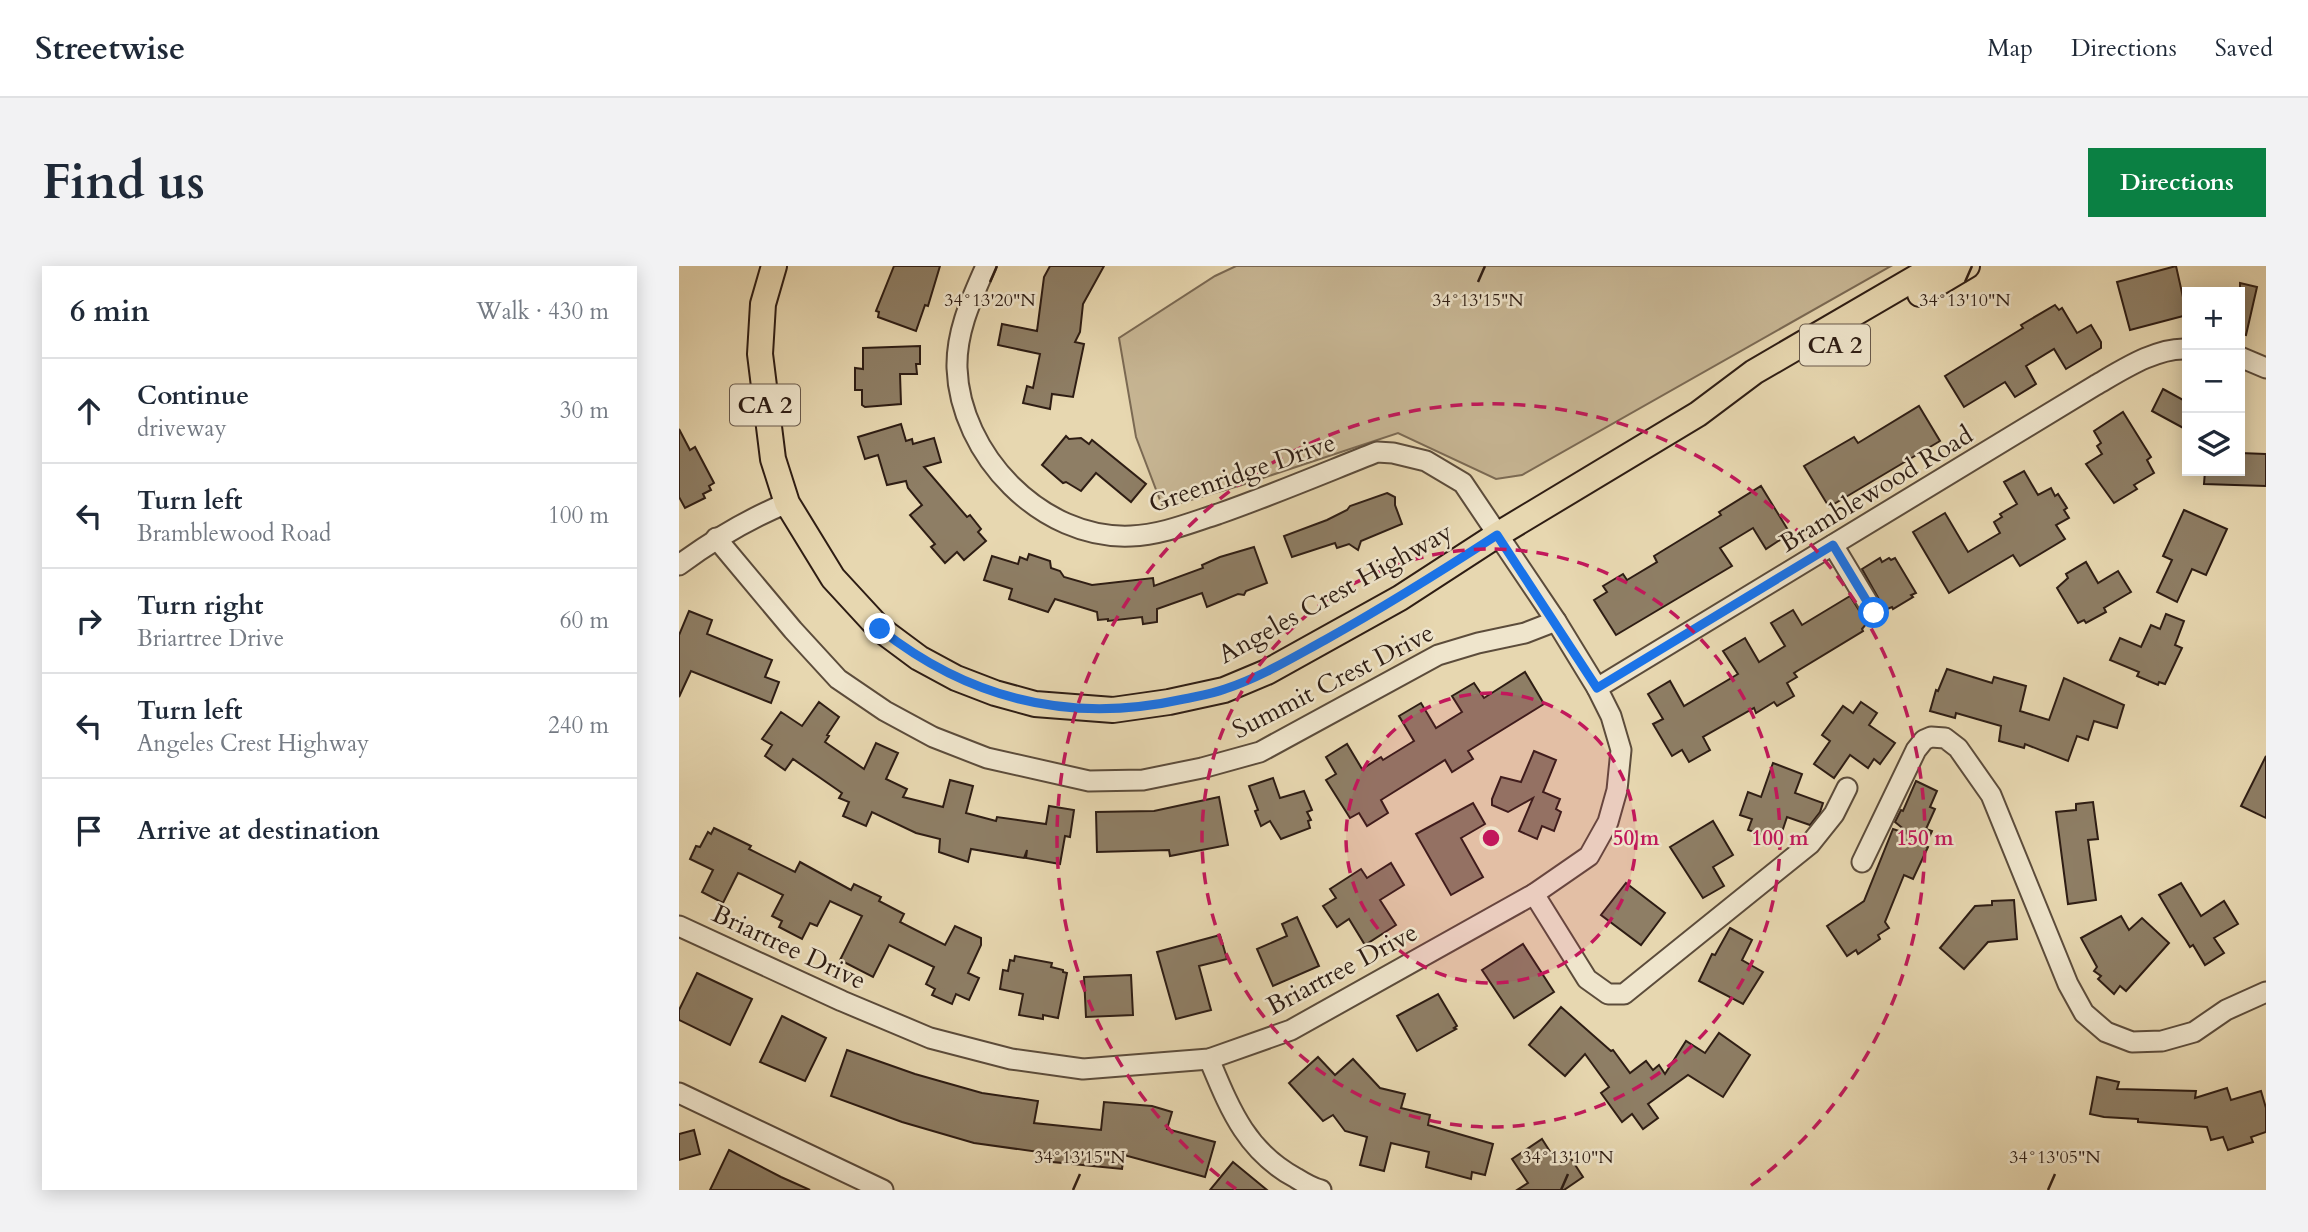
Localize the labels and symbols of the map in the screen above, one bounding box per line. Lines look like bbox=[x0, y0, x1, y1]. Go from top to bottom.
text: 34°13'20"N bbox=[944, 288, 1036, 313]
text: 34°13'15"N bbox=[1432, 288, 1524, 313]
text: 34°13'10"N bbox=[1919, 288, 2011, 313]
road number: CA 2 bbox=[1800, 324, 1870, 366]
road number: CA 2 bbox=[730, 385, 800, 426]
street label: Bramblewood Road bbox=[1773, 417, 1979, 561]
street label: Greenridge Drive bbox=[1144, 425, 1340, 521]
street label: Angeles Crest Highway bbox=[1212, 514, 1459, 672]
route start bbox=[1858, 597, 1889, 628]
route end bbox=[864, 613, 895, 644]
street label: Summit Crest Drive bbox=[1226, 615, 1440, 747]
text: 50 m bbox=[1613, 824, 1660, 853]
text: 100 m bbox=[1751, 824, 1809, 853]
text: 150 m bbox=[1896, 824, 1954, 853]
centre of rings bbox=[1479, 826, 1503, 850]
street label: Briartree Drive bbox=[706, 896, 872, 998]
street label: Briartree Drive bbox=[1260, 914, 1424, 1024]
text: 34°13'15"N bbox=[1034, 1145, 1126, 1170]
text: 34°13'10"N bbox=[1522, 1145, 1614, 1170]
text: 34°13'05"N bbox=[2009, 1145, 2101, 1170]

